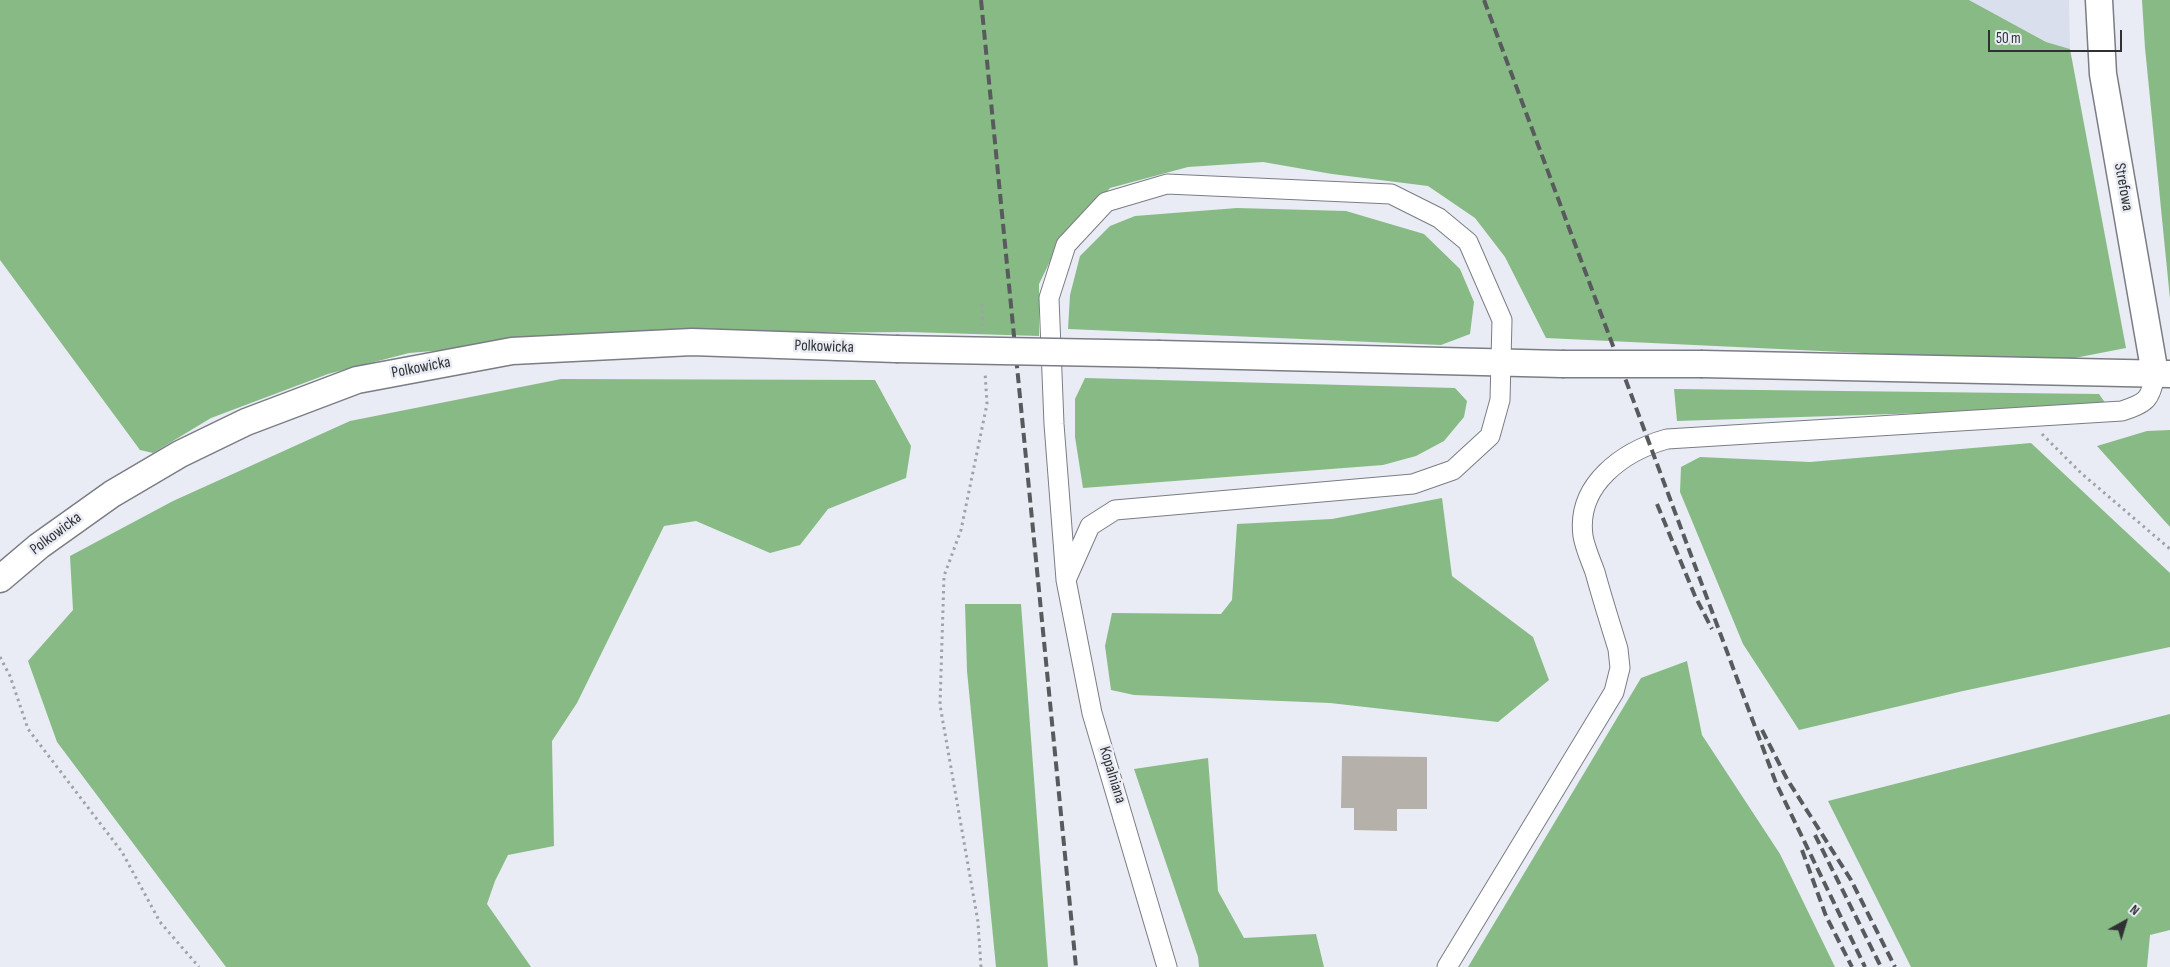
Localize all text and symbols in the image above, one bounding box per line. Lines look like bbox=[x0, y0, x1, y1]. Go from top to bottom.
scale bar bbox=[1990, 20, 2124, 52]
text: 50 m bbox=[1996, 29, 2021, 48]
street label: Strefowa bbox=[2109, 162, 2137, 212]
street label: Polkowicka bbox=[794, 336, 854, 358]
street label: Polkowicka bbox=[390, 353, 452, 383]
street label: Polkowicka bbox=[26, 508, 86, 560]
street label: Kopalniana bbox=[1094, 744, 1130, 806]
north arrow bbox=[2100, 897, 2150, 947]
text: N bbox=[2126, 901, 2143, 919]

